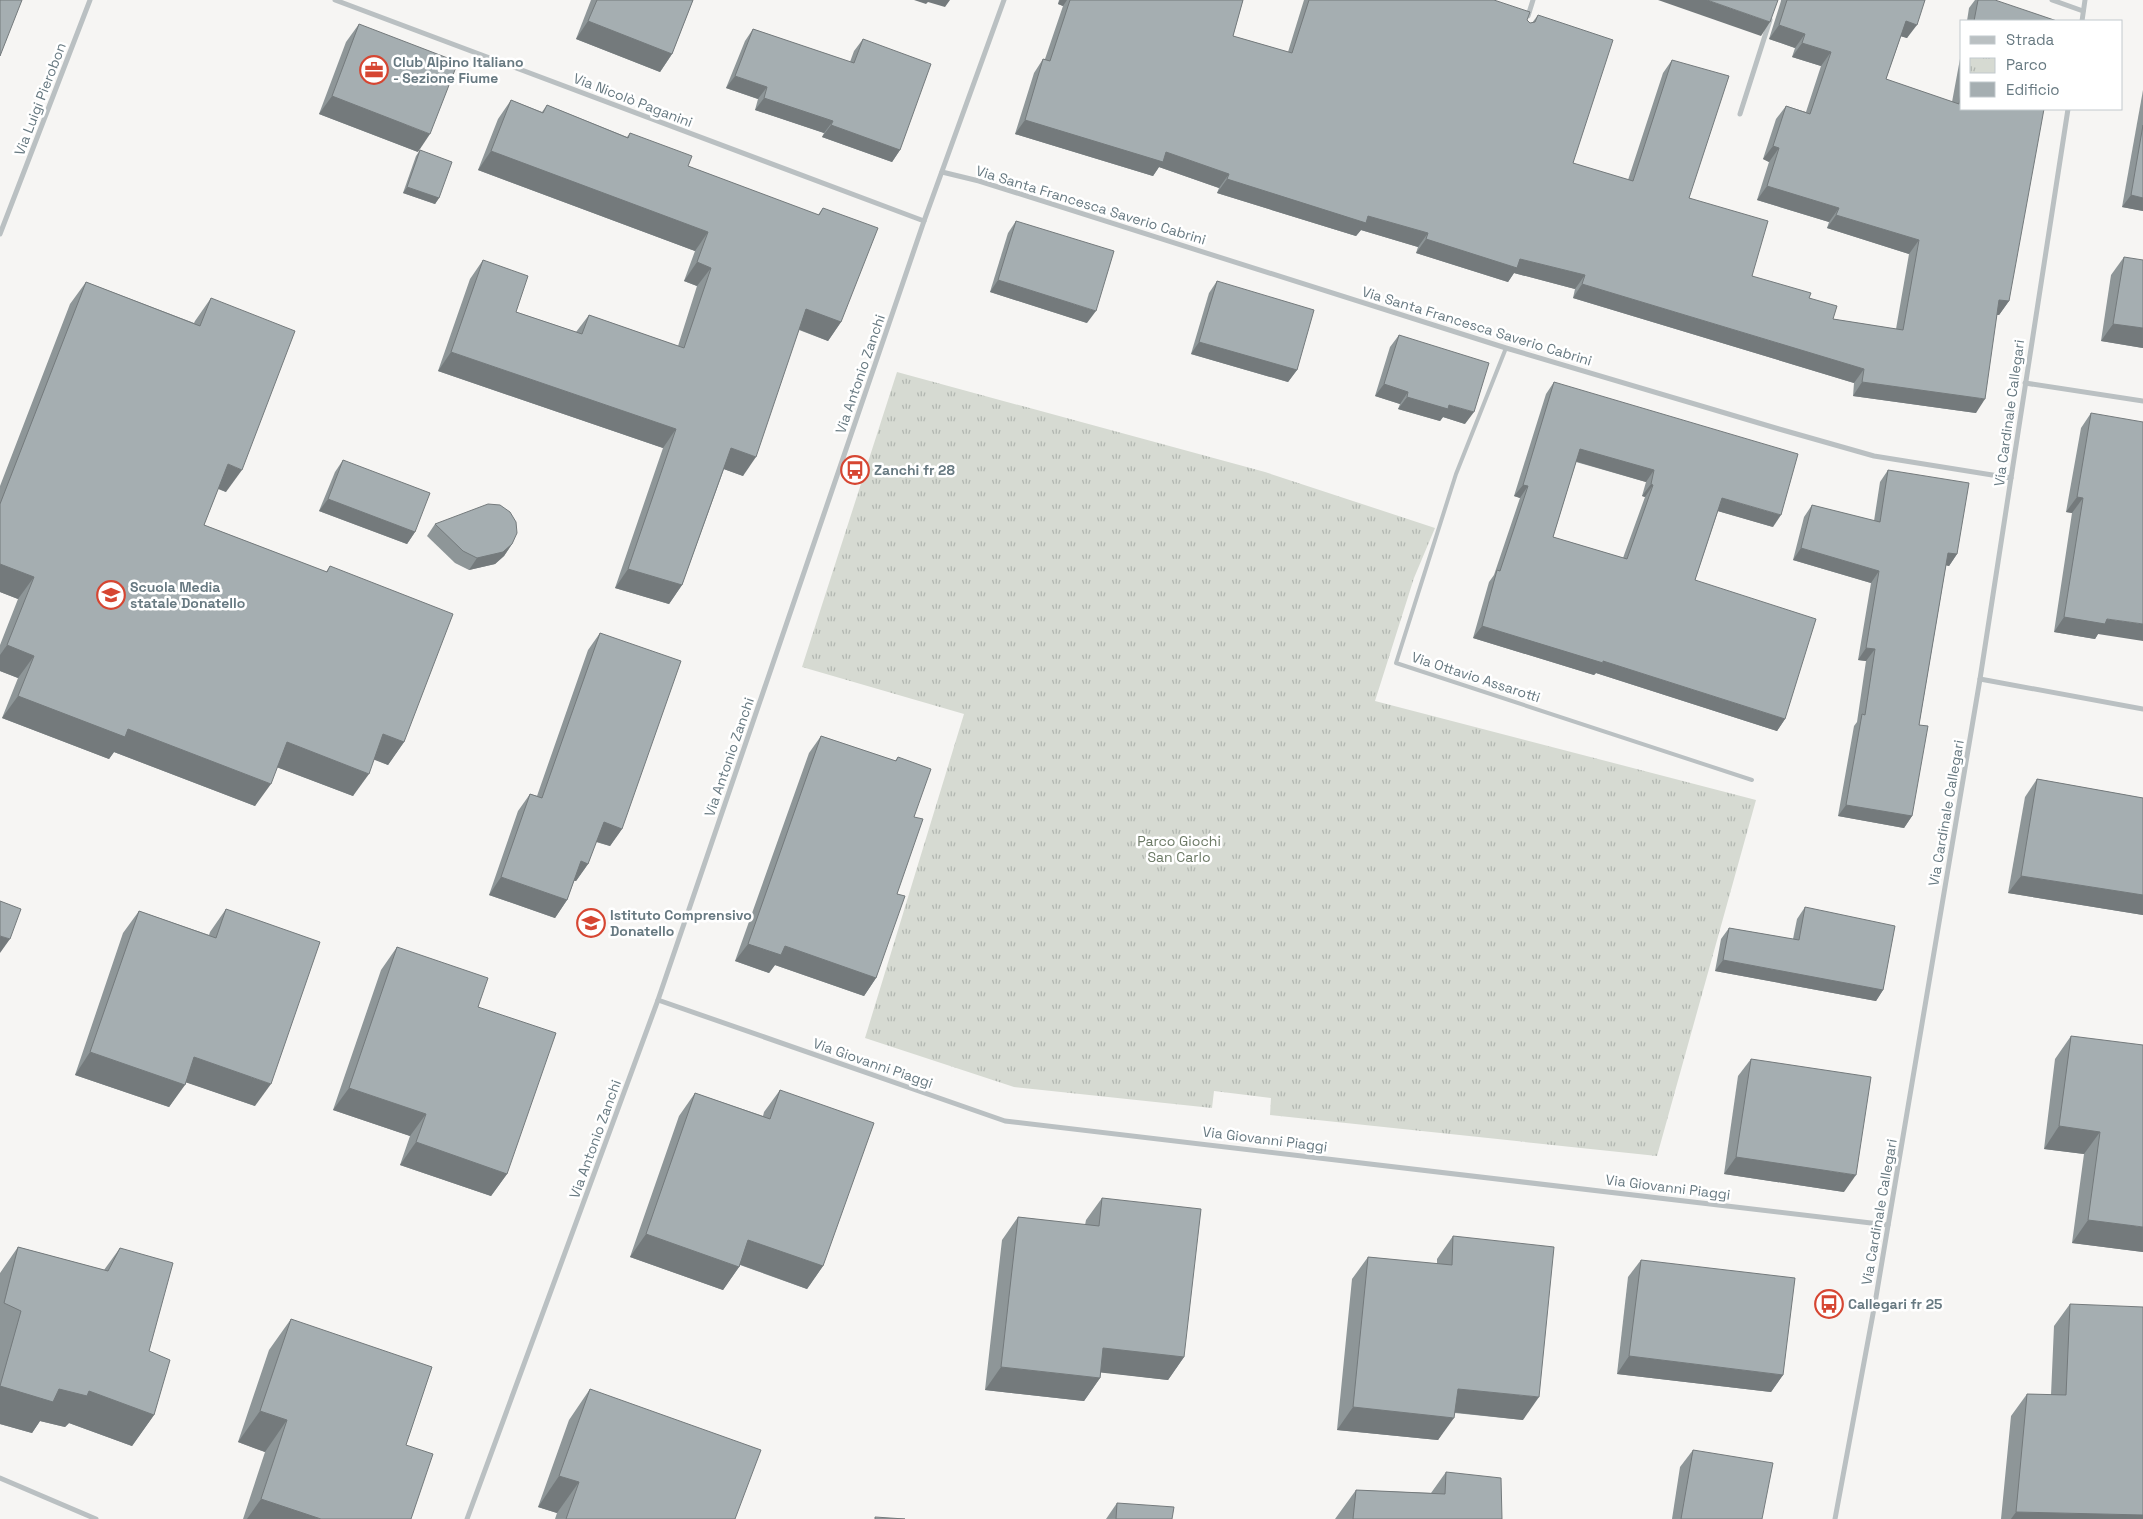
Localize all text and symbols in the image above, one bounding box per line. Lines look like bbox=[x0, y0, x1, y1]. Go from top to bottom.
legend bbox=[1960, 20, 2123, 110]
text: Strada bbox=[2006, 30, 2055, 49]
street label: Via Luigi Pierobon bbox=[10, 40, 70, 158]
place label: Club Alpino Italiano - Sezione Fiume bbox=[393, 53, 524, 87]
office icon: Club Alpino Italiano - Sezione Fiume bbox=[359, 55, 389, 85]
text: Parco bbox=[2006, 55, 2047, 74]
street label: Via Nicolò Paganini bbox=[571, 69, 695, 131]
text: Edificio bbox=[2006, 80, 2060, 99]
street label: Via Santa Francesca Saverio Cabrini bbox=[974, 161, 1208, 249]
street label: Via Santa Francesca Saverio Cabrini bbox=[1360, 282, 1594, 370]
street label: Via Antonio Zanchi bbox=[831, 312, 889, 436]
street label: Via Cardinale Callegari bbox=[1990, 338, 2028, 488]
bus stop icon: Zanchi fr 28 bbox=[840, 455, 870, 485]
place label: Zanchi fr 28 bbox=[874, 461, 955, 479]
place label: Scuola Media statale Donatello bbox=[130, 578, 245, 612]
school or university icon: Scuola Media statale Donatello bbox=[96, 580, 126, 610]
street label: Via Ottavio Assarotti bbox=[1409, 648, 1543, 706]
street label: Via Antonio Zanchi bbox=[700, 695, 758, 819]
street label: Via Cardinale Callegari bbox=[1924, 738, 1968, 888]
park label: Parco Giochi San Carlo bbox=[1137, 832, 1221, 866]
place label: Istituto Comprensivo Donatello bbox=[610, 906, 752, 940]
school or university icon: Istituto Comprensivo Donatello bbox=[576, 908, 606, 938]
street label: Via Giovanni Piaggi bbox=[811, 1034, 935, 1092]
street label: Via Antonio Zanchi bbox=[565, 1077, 625, 1201]
street label: Via Giovanni Piaggi bbox=[1202, 1122, 1328, 1156]
street label: Via Cardinale Callegari bbox=[1857, 1137, 1901, 1287]
street label: Via Giovanni Piaggi bbox=[1605, 1170, 1731, 1204]
bus stop icon: Callegari fr 25 bbox=[1814, 1289, 1844, 1319]
place label: Callegari fr 25 bbox=[1848, 1295, 1942, 1313]

